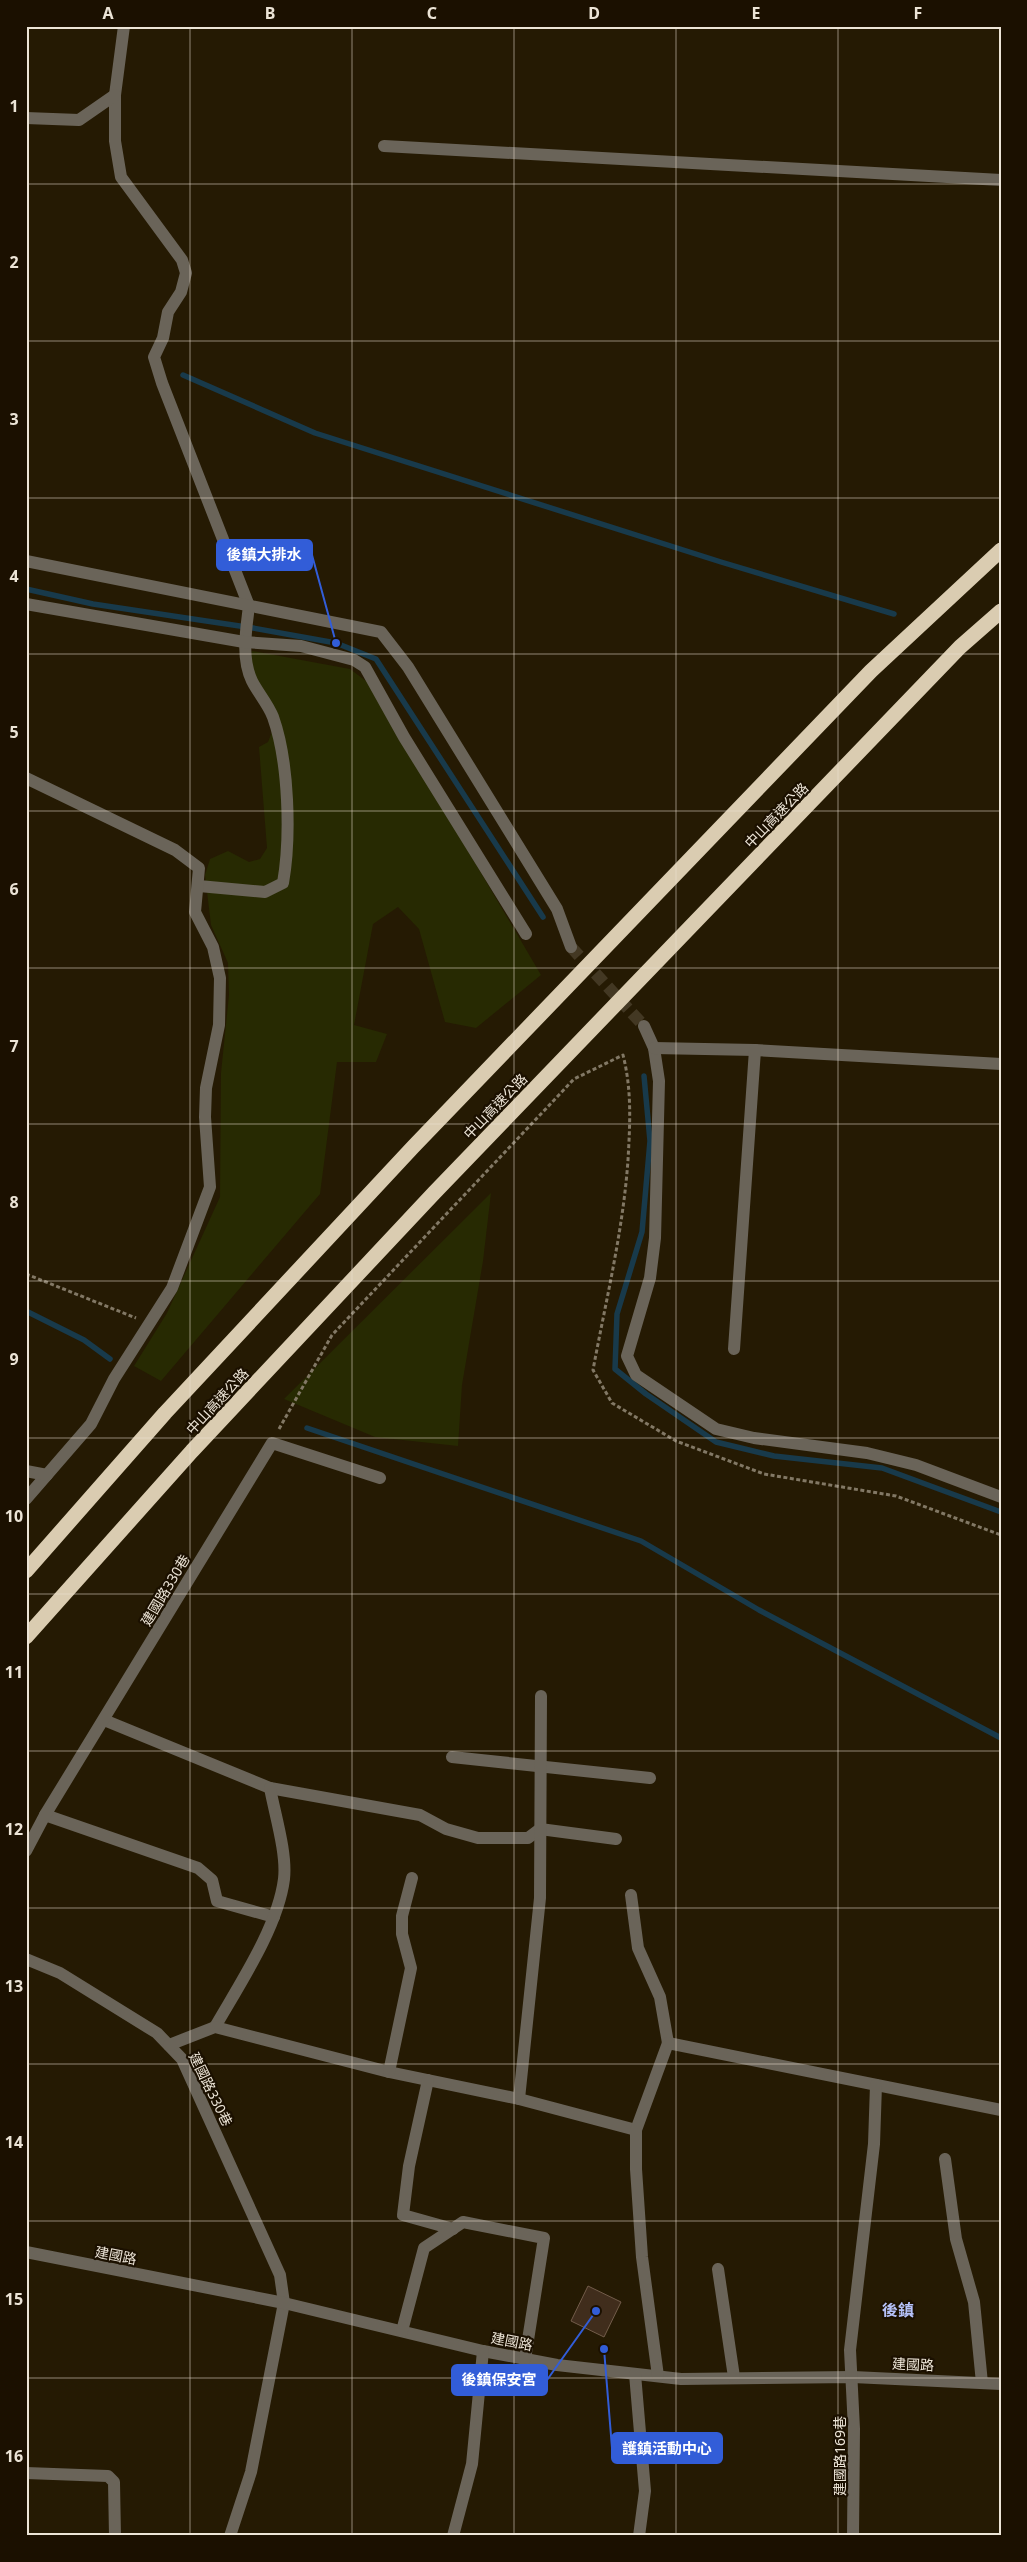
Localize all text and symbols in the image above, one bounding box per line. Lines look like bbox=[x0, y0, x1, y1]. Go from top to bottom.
text: A bbox=[102, 2, 114, 24]
text: B bbox=[265, 2, 275, 24]
text: C bbox=[427, 2, 437, 24]
text: D bbox=[588, 2, 600, 24]
text: E bbox=[752, 2, 761, 24]
text: F bbox=[914, 2, 922, 24]
text: 1 bbox=[9, 95, 19, 117]
text: 2 bbox=[9, 251, 19, 273]
text: 3 bbox=[9, 408, 19, 430]
callout: 後鎮大排水 bbox=[217, 540, 312, 570]
text: 後鎮大排水 bbox=[226, 544, 302, 564]
text: 4 bbox=[9, 565, 19, 587]
text: 5 bbox=[9, 721, 19, 743]
street label: 中山高速公路 bbox=[740, 778, 812, 852]
text: 6 bbox=[9, 878, 19, 900]
text: 7 bbox=[9, 1035, 19, 1057]
street label: 中山高速公路 bbox=[459, 1069, 531, 1143]
text: 8 bbox=[9, 1191, 19, 1213]
text: 9 bbox=[9, 1348, 19, 1370]
street label: 中山高速公路 bbox=[181, 1364, 253, 1438]
text: 10 bbox=[5, 1505, 23, 1527]
street label: 建國路330巷 bbox=[136, 1551, 194, 1629]
text: 11 bbox=[5, 1661, 23, 1683]
text: 12 bbox=[5, 1818, 23, 1840]
text: 13 bbox=[5, 1975, 23, 1997]
street label: 建國路330巷 bbox=[185, 2049, 237, 2129]
text: 14 bbox=[5, 2131, 23, 2153]
street label: 建國路 bbox=[94, 2242, 138, 2268]
text: 15 bbox=[5, 2288, 23, 2310]
district label: 後鎮 bbox=[882, 2299, 914, 2321]
street label: 建國路 bbox=[490, 2328, 534, 2354]
street label: 建國路 bbox=[892, 2353, 934, 2375]
callout: 後鎮保安宮 bbox=[452, 2365, 547, 2395]
text: 後鎮保安宮 bbox=[461, 2369, 537, 2389]
street label: 建國路169巷 bbox=[830, 2416, 849, 2496]
callout: 護鎮活動中心 bbox=[612, 2433, 722, 2463]
text: 護鎮活動中心 bbox=[622, 2438, 712, 2458]
text: 16 bbox=[5, 2445, 23, 2467]

